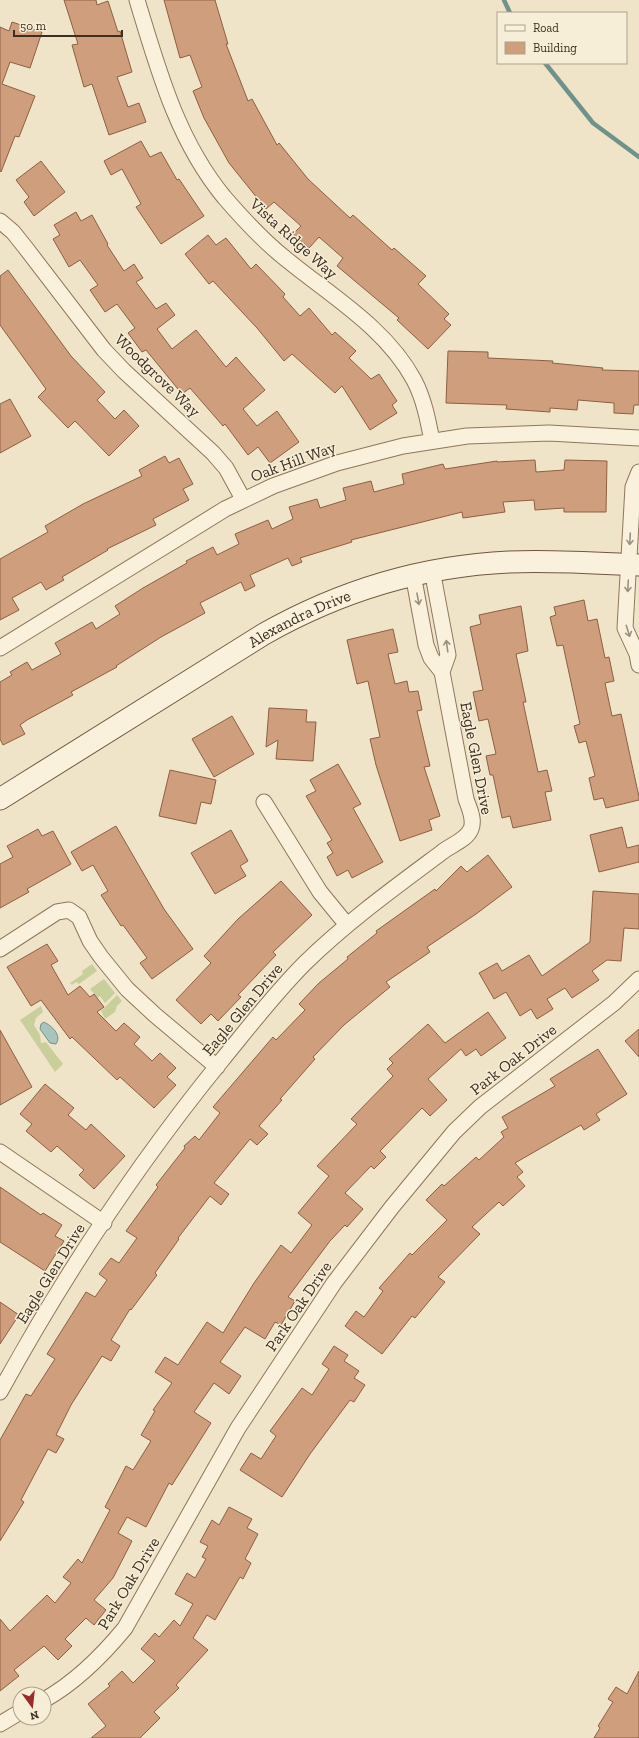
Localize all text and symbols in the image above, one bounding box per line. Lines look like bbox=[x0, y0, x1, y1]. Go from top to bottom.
scale bar bbox=[14, 12, 122, 38]
legend bbox=[497, 12, 627, 64]
text: 50 m bbox=[20, 19, 47, 33]
text: Road bbox=[533, 21, 559, 35]
text: Building bbox=[533, 41, 577, 55]
street label: Vista Ridge Way bbox=[245, 193, 342, 283]
street label: Woodgrove Way bbox=[111, 330, 205, 421]
street label: Oak Hill Way bbox=[248, 437, 339, 486]
one-way arrow bbox=[626, 532, 634, 545]
one-way arrow bbox=[624, 579, 631, 592]
street label: Alexandra Drive bbox=[245, 586, 353, 652]
one-way arrow bbox=[414, 592, 422, 605]
one-way arrow bbox=[625, 624, 632, 637]
one-way arrow bbox=[443, 640, 451, 653]
street label: Eagle Glen Drive bbox=[456, 700, 497, 816]
street label: Eagle Glen Drive bbox=[198, 959, 286, 1059]
street label: Park Oak Drive bbox=[466, 1020, 560, 1099]
street label: Eagle Glen Drive bbox=[12, 1220, 89, 1327]
street label: Park Oak Drive bbox=[261, 1258, 335, 1355]
street label: Park Oak Drive bbox=[93, 1534, 163, 1633]
north arrow bbox=[12, 1686, 52, 1726]
text: N bbox=[28, 1708, 40, 1723]

